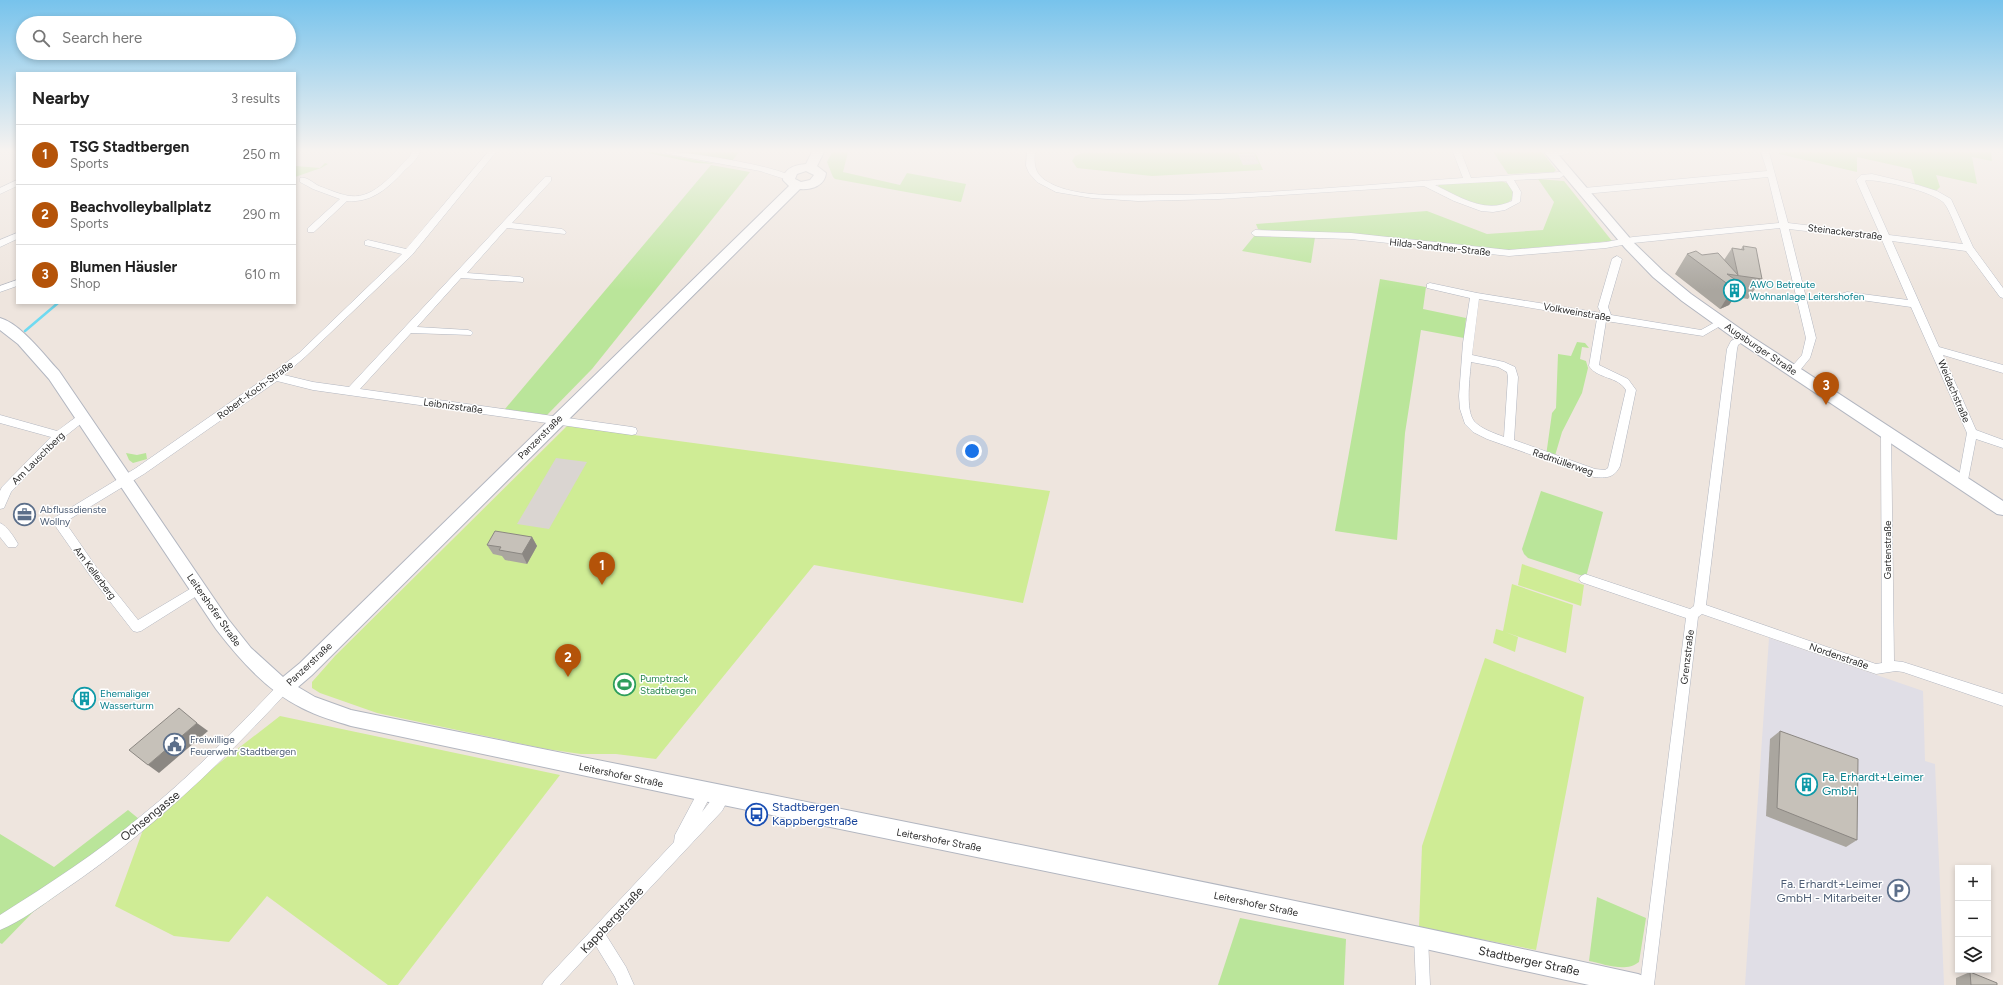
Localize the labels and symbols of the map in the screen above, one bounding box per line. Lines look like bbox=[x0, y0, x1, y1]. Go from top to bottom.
street label: Steinackerstraße bbox=[1807, 221, 1884, 243]
street label: Hilda-Sandtner-Straße bbox=[1389, 235, 1492, 259]
building icon: AWO Betreute Wohnanlage Leitershofen bbox=[1722, 277, 1748, 303]
place label: AWO Betreute Wohnanlage Leitershofen bbox=[1750, 278, 1865, 303]
street label: Volkweinstraße bbox=[1542, 300, 1612, 324]
street label: Augsburger Straße bbox=[1722, 320, 1800, 378]
street label: Robert-Koch-Straße bbox=[214, 358, 296, 422]
street label: Weidachstraße bbox=[1935, 358, 1973, 425]
pin: 3 bbox=[1813, 372, 1839, 405]
street label: Leibnizstraße bbox=[423, 395, 484, 417]
street label: Panzerstraße bbox=[515, 411, 566, 462]
street label: Am Lauschberg bbox=[9, 429, 67, 487]
your location bbox=[962, 441, 982, 461]
street label: Radmüllerweg bbox=[1531, 445, 1595, 479]
office icon: Abflussdienste Wollny bbox=[12, 502, 38, 528]
place label: Abflussdienste Wollny bbox=[40, 503, 107, 528]
street label: Gartenstraße bbox=[1881, 520, 1894, 579]
street label: Am Kellerberg bbox=[71, 544, 119, 602]
pin: 1 bbox=[589, 552, 615, 585]
street label: Leitershofer Straße bbox=[184, 571, 244, 649]
street label: Grenzstraße bbox=[1677, 628, 1697, 685]
street label: Panzerstraße bbox=[283, 639, 335, 689]
street label: Nordenstraße bbox=[1808, 640, 1871, 672]
pin: 2 bbox=[555, 644, 581, 677]
sports icon: Pumptrack Stadtbergen bbox=[611, 671, 637, 697]
place label: Pumptrack Stadtbergen bbox=[640, 672, 697, 697]
building icon: Ehemaliger Wasserturm bbox=[71, 686, 97, 712]
place label: Ehemaliger Wasserturm bbox=[100, 687, 154, 712]
public building icon: Freiwillige Feuerwehr Stadtbergen bbox=[161, 732, 187, 758]
place label: Freiwillige Feuerwehr Stadtbergen bbox=[190, 733, 297, 758]
street label: Leitershofer Straße bbox=[578, 760, 665, 790]
place label: Fa. Erhardt+Leimer GmbH bbox=[1822, 770, 1924, 798]
building icon: Fa. Erhardt+Leimer GmbH bbox=[1794, 771, 1820, 797]
street label: Ochsengasse bbox=[118, 788, 183, 844]
place label: Stadtbergen Kappbergstraße bbox=[772, 800, 858, 828]
bus stop icon: Stadtbergen Kappbergstraße bbox=[744, 801, 770, 827]
street label: Leitershofer Straße bbox=[896, 825, 983, 855]
place label: Fa. Erhardt+Leimer GmbH - Mitarbeiter bbox=[1777, 877, 1882, 905]
parking icon: Fa. Erhardt+Leimer GmbH - Mitarbeiter bbox=[1885, 878, 1911, 904]
street label: Kappbergstraße bbox=[578, 884, 647, 956]
street label: Leitershofer Straße bbox=[1213, 889, 1300, 919]
street label: Stadtberger Straße bbox=[1477, 943, 1581, 979]

